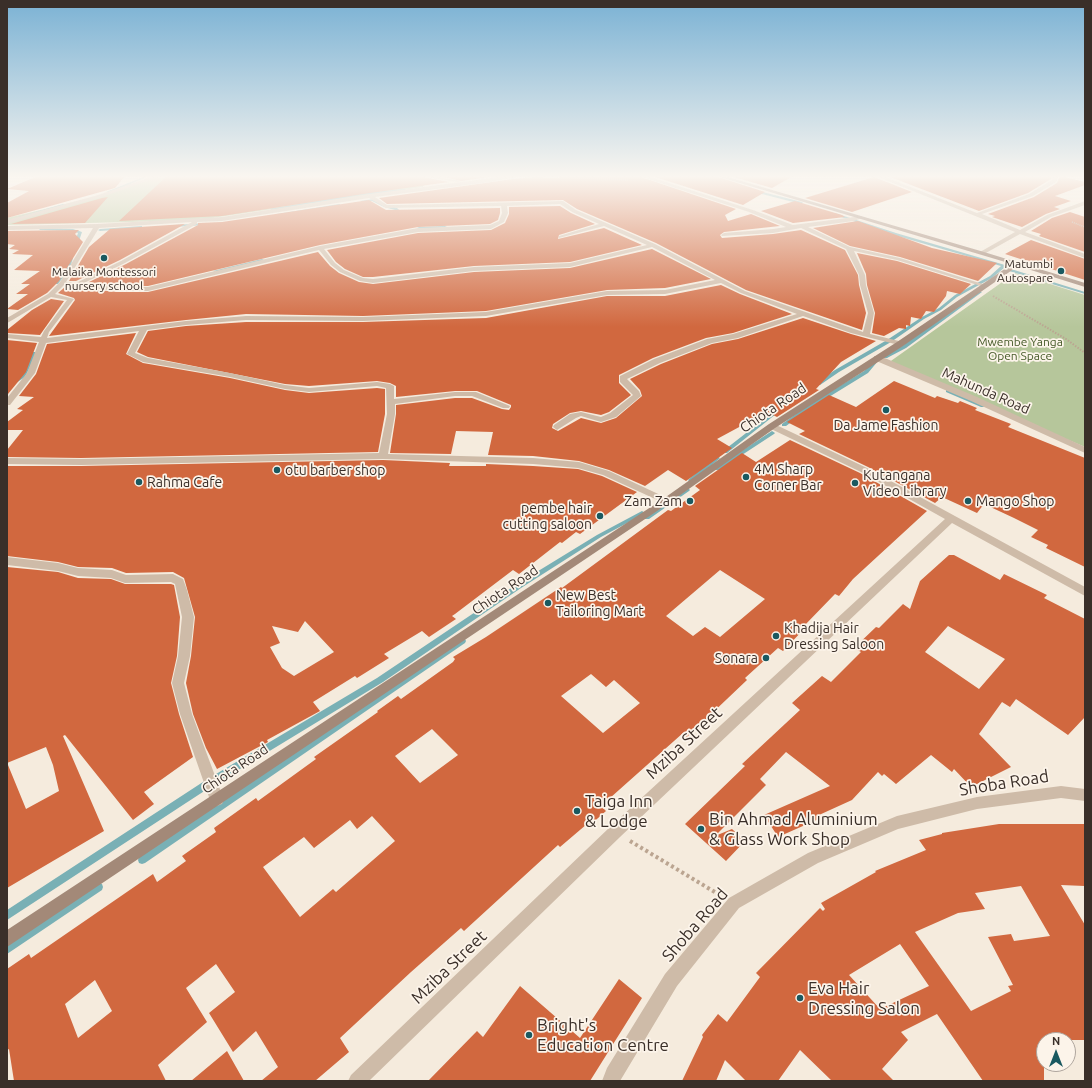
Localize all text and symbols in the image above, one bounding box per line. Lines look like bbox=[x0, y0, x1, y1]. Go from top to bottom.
marker: Malaika Montessori nursery school bbox=[99, 253, 109, 263]
place label: Matumbi Autospare bbox=[997, 257, 1053, 285]
place label: Malaika Montessori nursery school bbox=[52, 265, 156, 293]
marker: Matumbi Autospare bbox=[1056, 266, 1066, 276]
park label: Mwembe Yanga Open Space bbox=[977, 335, 1063, 363]
street label: Mahunda Road bbox=[940, 364, 1032, 418]
street label: Chiota Road bbox=[737, 380, 809, 436]
marker: Da Jame Fashion bbox=[881, 405, 891, 415]
place label: Da Jame Fashion bbox=[833, 417, 939, 433]
place label: 4M Sharp Corner Bar bbox=[754, 461, 822, 494]
place label: otu barber shop bbox=[285, 462, 385, 478]
marker: otu barber shop bbox=[272, 465, 282, 475]
place label: Kutangana Video Library bbox=[863, 467, 947, 500]
marker: 4M Sharp Corner Bar bbox=[741, 472, 751, 482]
place label: Rahma Cafe bbox=[147, 474, 222, 490]
marker: Rahma Cafe bbox=[134, 477, 144, 487]
marker: Kutangana Video Library bbox=[850, 478, 860, 488]
place label: Zam Zam bbox=[624, 493, 682, 509]
place label: Mango Shop bbox=[976, 493, 1055, 509]
marker: Zam Zam bbox=[685, 496, 695, 506]
marker: Mango Shop bbox=[963, 496, 973, 506]
place label: pembe hair cutting saloon bbox=[503, 500, 592, 532]
marker: pembe hair cutting saloon bbox=[595, 511, 605, 521]
street label: Chiota Road bbox=[469, 562, 541, 618]
place label: New Best Tailoring Mart bbox=[556, 587, 644, 620]
marker: New Best Tailoring Mart bbox=[543, 598, 553, 608]
place label: Khadija Hair Dressing Saloon bbox=[784, 620, 884, 652]
marker: Khadija Hair Dressing Saloon bbox=[771, 631, 781, 641]
place label: Sonara bbox=[715, 650, 758, 666]
marker: Sonara bbox=[761, 653, 771, 663]
street label: Mziba Street bbox=[642, 703, 726, 783]
street label: Chiota Road bbox=[199, 741, 271, 797]
street label: Shoba Road bbox=[958, 766, 1050, 800]
place label: Taiga Inn & Lodge bbox=[585, 791, 653, 831]
marker: Taiga Inn & Lodge bbox=[572, 806, 582, 816]
place label: Bin Ahmad Aluminium & Glass Work Shop bbox=[709, 809, 878, 849]
marker: Bin Ahmad Aluminium & Glass Work Shop bbox=[696, 824, 706, 834]
street label: Shoba Road bbox=[658, 884, 732, 966]
street label: Mziba Street bbox=[407, 926, 491, 1008]
place label: Eva Hair Dressing Salon bbox=[808, 978, 920, 1018]
marker: Eva Hair Dressing Salon bbox=[795, 993, 805, 1003]
place label: Bright's Education Centre bbox=[537, 1015, 669, 1055]
marker: Bright's Education Centre bbox=[524, 1030, 534, 1040]
north arrow bbox=[1036, 1032, 1076, 1072]
text: N bbox=[1052, 1035, 1060, 1047]

